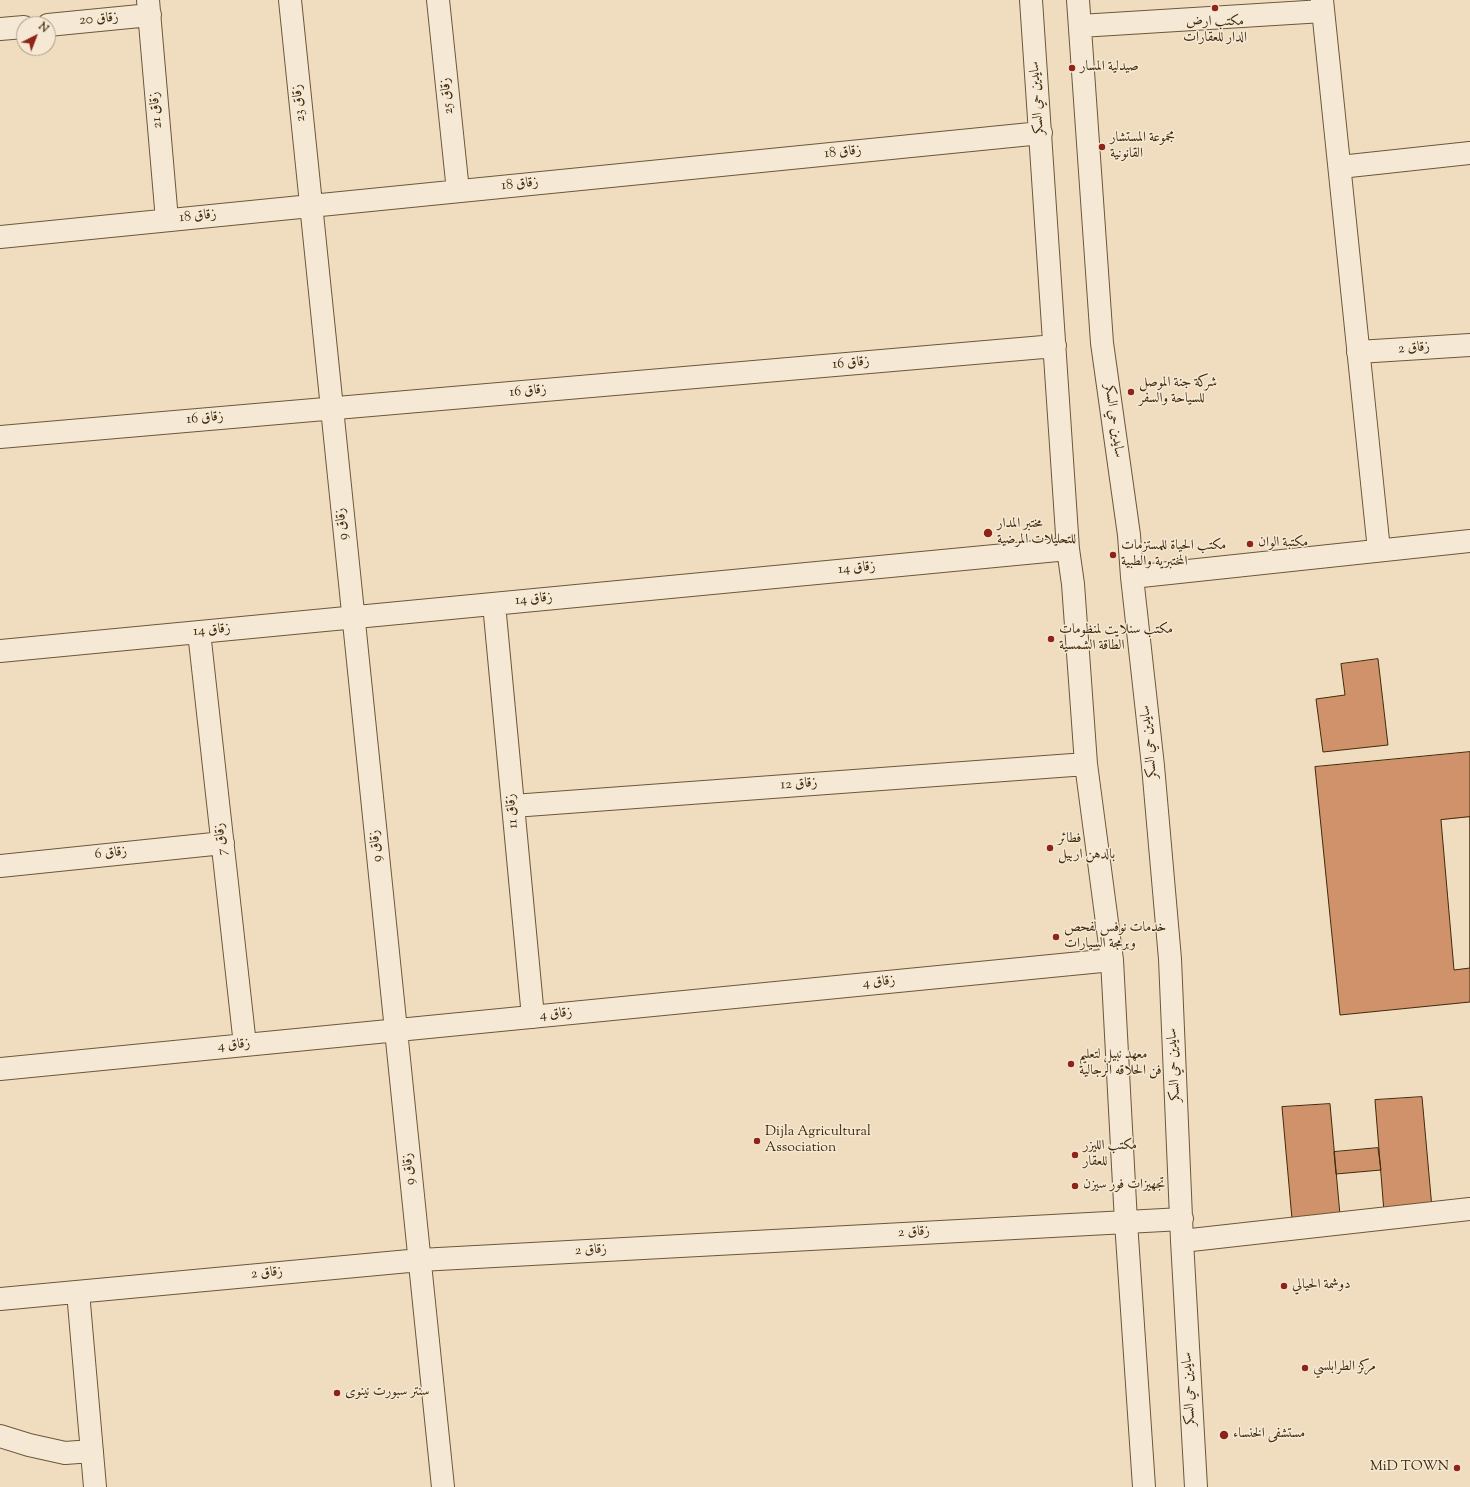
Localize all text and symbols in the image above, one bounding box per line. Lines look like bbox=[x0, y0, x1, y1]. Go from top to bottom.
marker: مكتب ارض الدار للعقارات bbox=[1210, 3, 1220, 13]
street label: زقاق 20 bbox=[79, 10, 119, 30]
place label: مكتب ارض الدار للعقارات bbox=[1183, 15, 1247, 48]
north arrow bbox=[16, 16, 56, 56]
text: N bbox=[35, 19, 52, 37]
street label: سايدين حي السكر bbox=[1027, 60, 1049, 136]
place label: صيدلية المسار bbox=[1080, 60, 1139, 76]
marker: صيدلية المسار bbox=[1067, 63, 1077, 73]
street label: زقاق 25 bbox=[438, 77, 458, 115]
street label: زقاق 23 bbox=[290, 83, 310, 123]
street label: زقاق 21 bbox=[147, 91, 167, 129]
place label: مجموعة المستشار القانونية bbox=[1110, 131, 1175, 164]
marker: مجموعة المستشار القانونية bbox=[1097, 142, 1107, 152]
street label: زقاق 18 bbox=[824, 143, 862, 163]
street label: زقاق 18 bbox=[501, 175, 539, 195]
street label: زقاق 18 bbox=[179, 207, 217, 227]
street label: زقاق 2 bbox=[1397, 340, 1431, 358]
street label: زقاق 16 bbox=[832, 354, 870, 374]
place label: شركة جنة الموصل للسياحة والسفر bbox=[1139, 376, 1217, 408]
street label: زقاق 16 bbox=[509, 382, 547, 402]
street label: سايدين حي السكر bbox=[1100, 383, 1126, 459]
marker: شركة جنة الموصل للسياحة والسفر bbox=[1126, 387, 1136, 397]
street label: زقاق 16 bbox=[186, 409, 224, 429]
street label: زقاق 9 bbox=[333, 507, 353, 541]
place label: مختبر المدار للتحليلات المرضية bbox=[997, 517, 1076, 550]
marker: مختبر المدار للتحليلات المرضية bbox=[982, 527, 994, 539]
place label: مكتبة الوان bbox=[1258, 536, 1308, 552]
place label: مكتب الحياة للمستزمات المختبرية والطبية bbox=[1121, 539, 1226, 572]
marker: مكتبة الوان bbox=[1245, 539, 1255, 549]
marker: مكتب الحياة للمستزمات المختبرية والطبية bbox=[1108, 550, 1118, 560]
street label: زقاق 14 bbox=[838, 559, 876, 579]
street label: زقاق 14 bbox=[515, 590, 553, 610]
street label: زقاق 14 bbox=[193, 621, 231, 641]
place label: مكتب سنلايت لمنظومات الطاقة الشمسية bbox=[1059, 623, 1173, 656]
marker: مكتب سنلايت لمنظومات الطاقة الشمسية bbox=[1046, 634, 1056, 644]
street label: سايدين حي السكر bbox=[1138, 704, 1162, 780]
street label: زقاق 12 bbox=[780, 775, 818, 795]
street label: زقاق 11 bbox=[503, 793, 523, 829]
street label: زقاق 7 bbox=[212, 822, 232, 856]
street label: زقاق 9 bbox=[367, 829, 387, 863]
place label: فطائر بالدهن اربيل bbox=[1058, 832, 1115, 864]
marker: فطائر بالدهن اربيل bbox=[1045, 843, 1055, 853]
street label: زقاق 6 bbox=[94, 844, 128, 864]
place label: خدمات نوفس لفحص وبرمجة السيارات bbox=[1064, 921, 1166, 954]
marker: خدمات نوفس لفحص وبرمجة السيارات bbox=[1051, 932, 1061, 942]
street label: زقاق 4 bbox=[862, 973, 896, 993]
street label: زقاق 4 bbox=[539, 1005, 573, 1025]
street label: سايدين حي السكر bbox=[1165, 1028, 1185, 1102]
street label: زقاق 4 bbox=[217, 1036, 251, 1056]
place label: معهد نبيل لتعليم فن الحلاقه الرجالية bbox=[1079, 1048, 1162, 1080]
marker: معهد نبيل لتعليم فن الحلاقه الرجالية bbox=[1066, 1059, 1076, 1069]
place label: Dijla Agricultural Association bbox=[765, 1125, 871, 1158]
marker: Dijla Agricultural Association bbox=[752, 1136, 762, 1146]
place label: مكتب الليزر للعقار bbox=[1083, 1139, 1137, 1172]
marker: مكتب الليزر للعقار bbox=[1070, 1150, 1080, 1160]
street label: زقاق 9 bbox=[400, 1152, 420, 1186]
place label: تجهيزات فور سيزن bbox=[1083, 1178, 1165, 1194]
marker: تجهيزات فور سيزن bbox=[1070, 1181, 1080, 1191]
street label: زقاق 2 bbox=[898, 1224, 930, 1242]
street label: زقاق 2 bbox=[575, 1242, 607, 1260]
street label: زقاق 2 bbox=[250, 1264, 284, 1284]
place label: دوشمة الحيالي bbox=[1292, 1278, 1351, 1294]
marker: دوشمة الحيالي bbox=[1279, 1281, 1289, 1291]
street label: سايدين حي السكر bbox=[1180, 1352, 1200, 1426]
place label: مركز الطرابلسي bbox=[1313, 1360, 1376, 1376]
marker: مركز الطرابلسي bbox=[1300, 1363, 1310, 1373]
place label: سنتر سبورت نينوى bbox=[345, 1385, 430, 1401]
marker: سنتر سبورت نينوى bbox=[332, 1388, 342, 1398]
place label: مستشفى الخنساء bbox=[1233, 1427, 1305, 1443]
marker: مستشفى الخنساء bbox=[1218, 1429, 1230, 1441]
place label: MiD TOWN bbox=[1370, 1460, 1449, 1476]
marker: MiD TOWN bbox=[1452, 1463, 1462, 1473]

